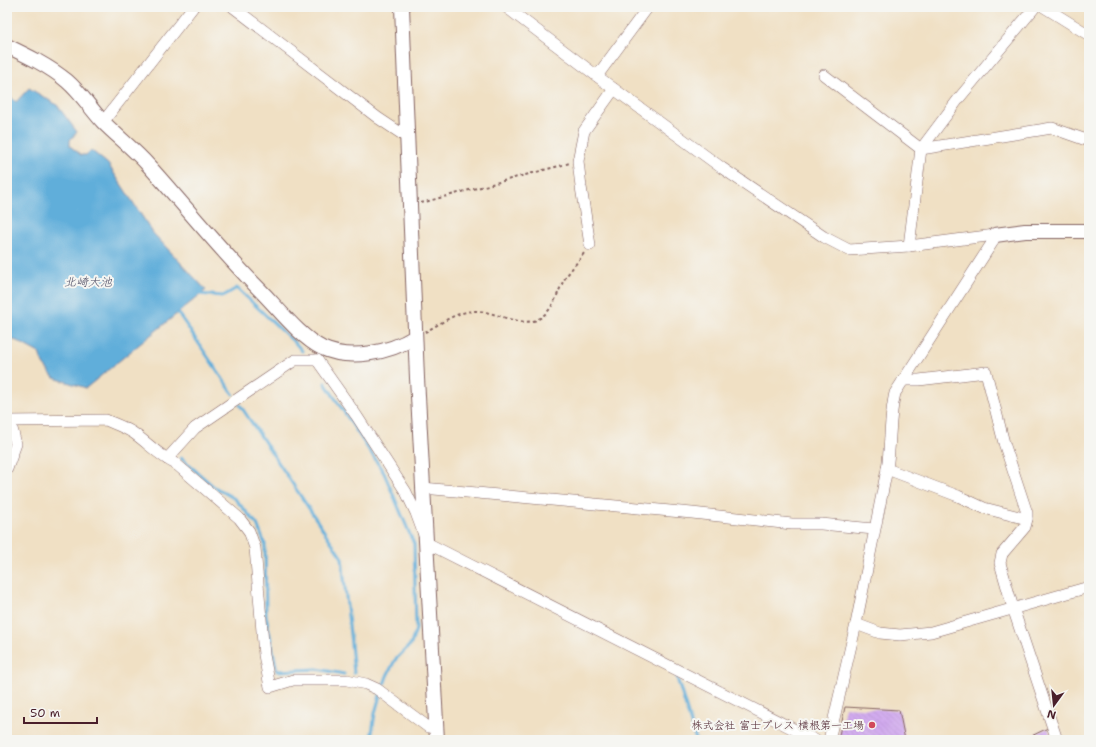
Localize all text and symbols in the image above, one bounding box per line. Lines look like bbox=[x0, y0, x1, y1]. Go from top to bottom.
water label: 北崎大池 bbox=[64, 274, 113, 290]
north arrow bbox=[1034, 685, 1074, 725]
scale bar bbox=[24, 699, 97, 725]
text: 50 m bbox=[30, 705, 60, 721]
text: N bbox=[1045, 706, 1058, 723]
place label: 株式会社 富士プレス 横根第一工場 bbox=[691, 718, 864, 733]
marker: 株式会社 富士プレス 横根第一工場 bbox=[867, 720, 877, 730]

